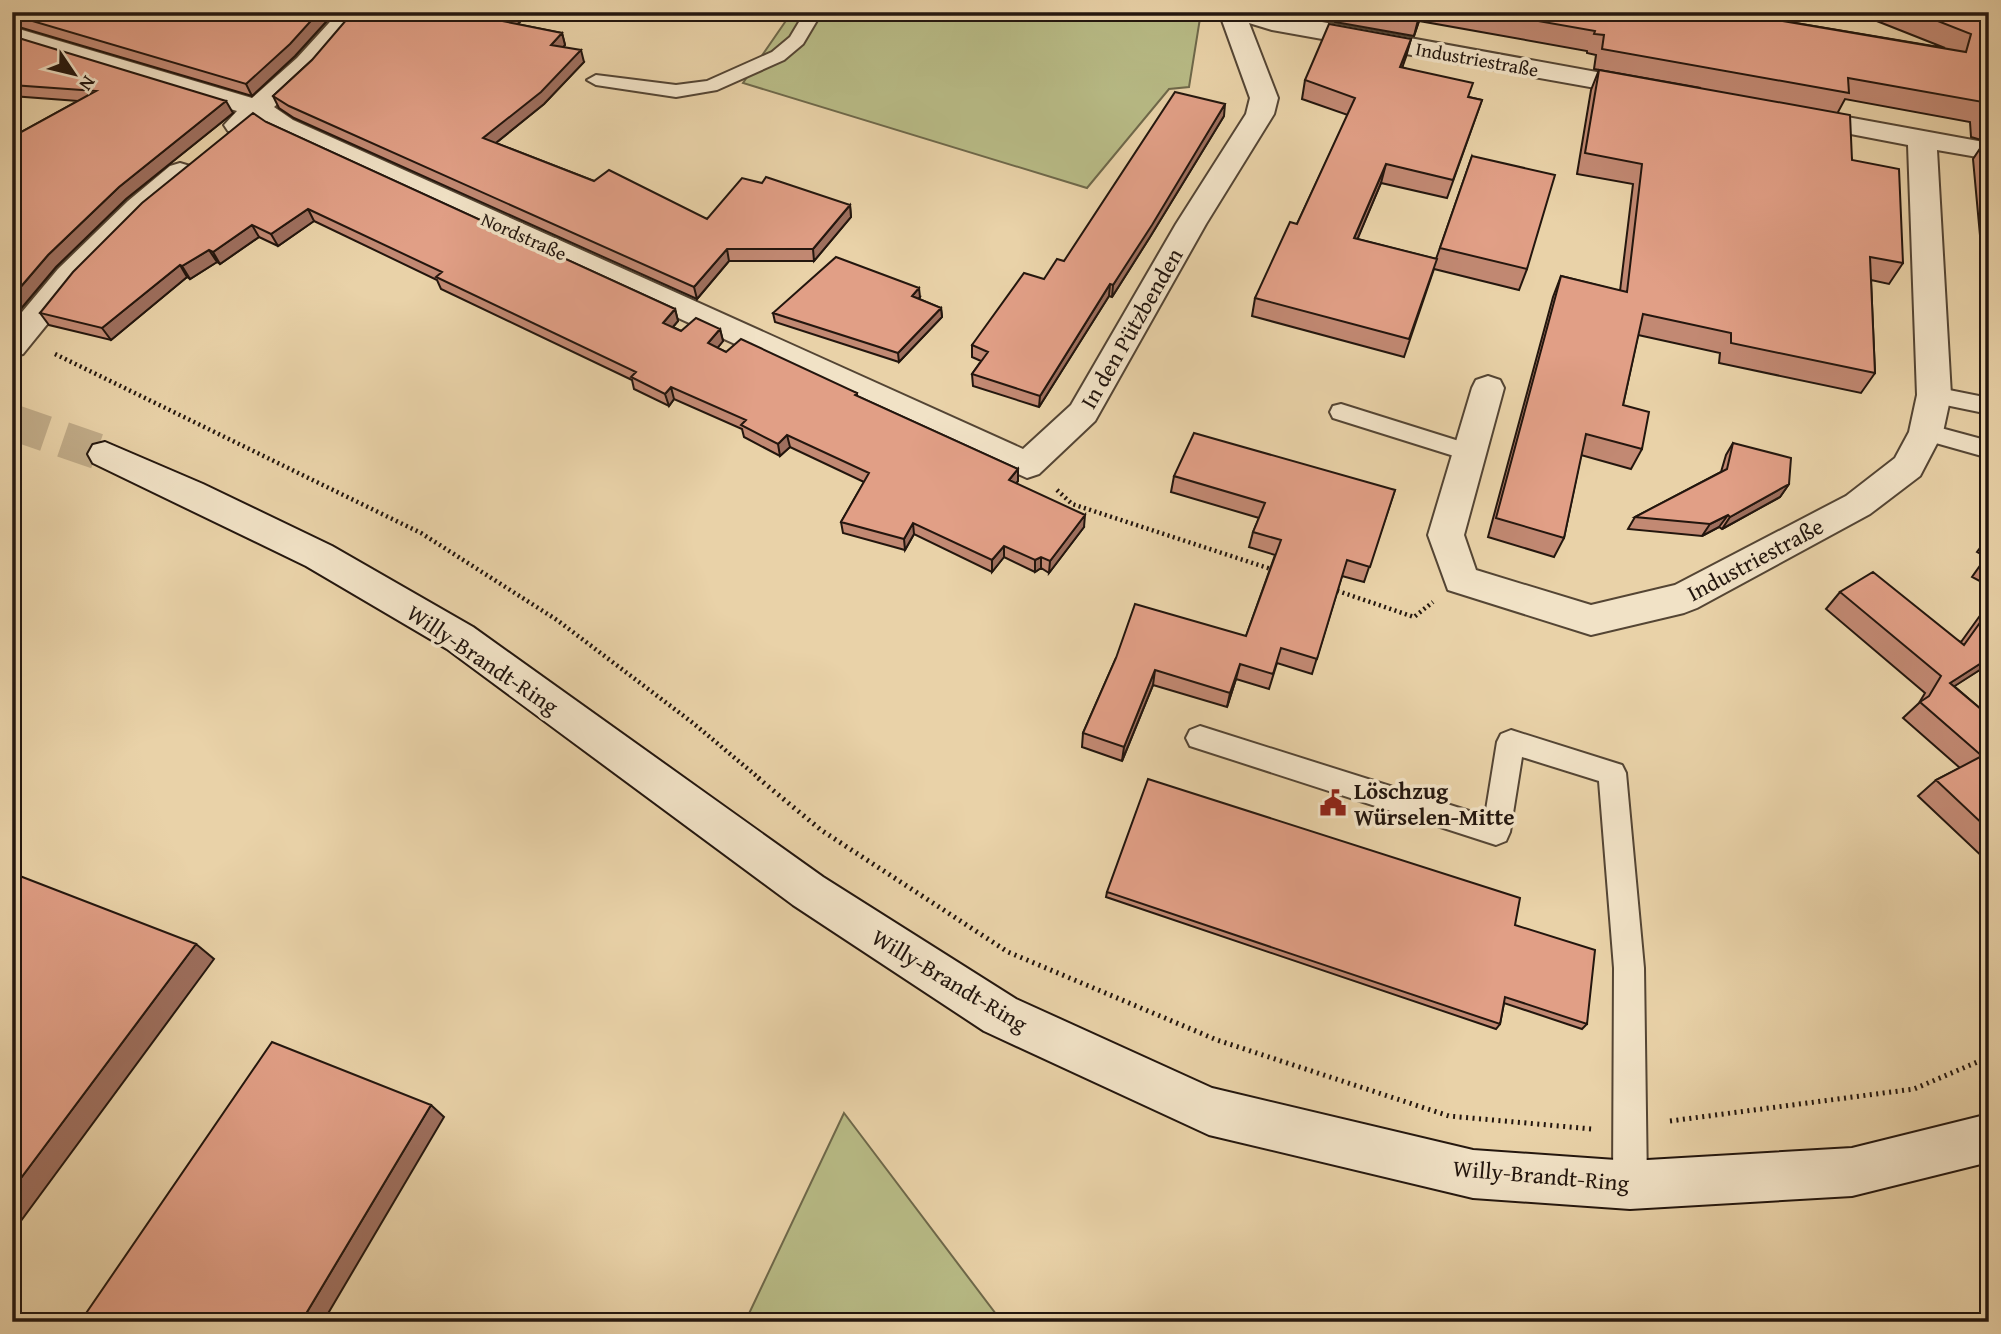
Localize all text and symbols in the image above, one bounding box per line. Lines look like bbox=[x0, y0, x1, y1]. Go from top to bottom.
street label: Industriestraße bbox=[1413, 34, 1541, 84]
north arrow bbox=[38, 38, 108, 108]
text: N bbox=[73, 71, 103, 97]
street label: Nordstraße bbox=[477, 205, 571, 267]
street label: In den Pützbenden bbox=[1072, 241, 1191, 414]
street label: Industriestraße bbox=[1681, 509, 1829, 609]
street label: Willy-Brandt-Ring bbox=[401, 596, 566, 722]
place label: Löschzug Würselen-Mitte bbox=[1354, 774, 1514, 833]
public building icon: Löschzug Würselen-Mitte bbox=[1318, 788, 1348, 818]
street label: Willy-Brandt-Ring bbox=[866, 920, 1035, 1040]
street label: Willy-Brandt-Ring bbox=[1452, 1151, 1631, 1199]

